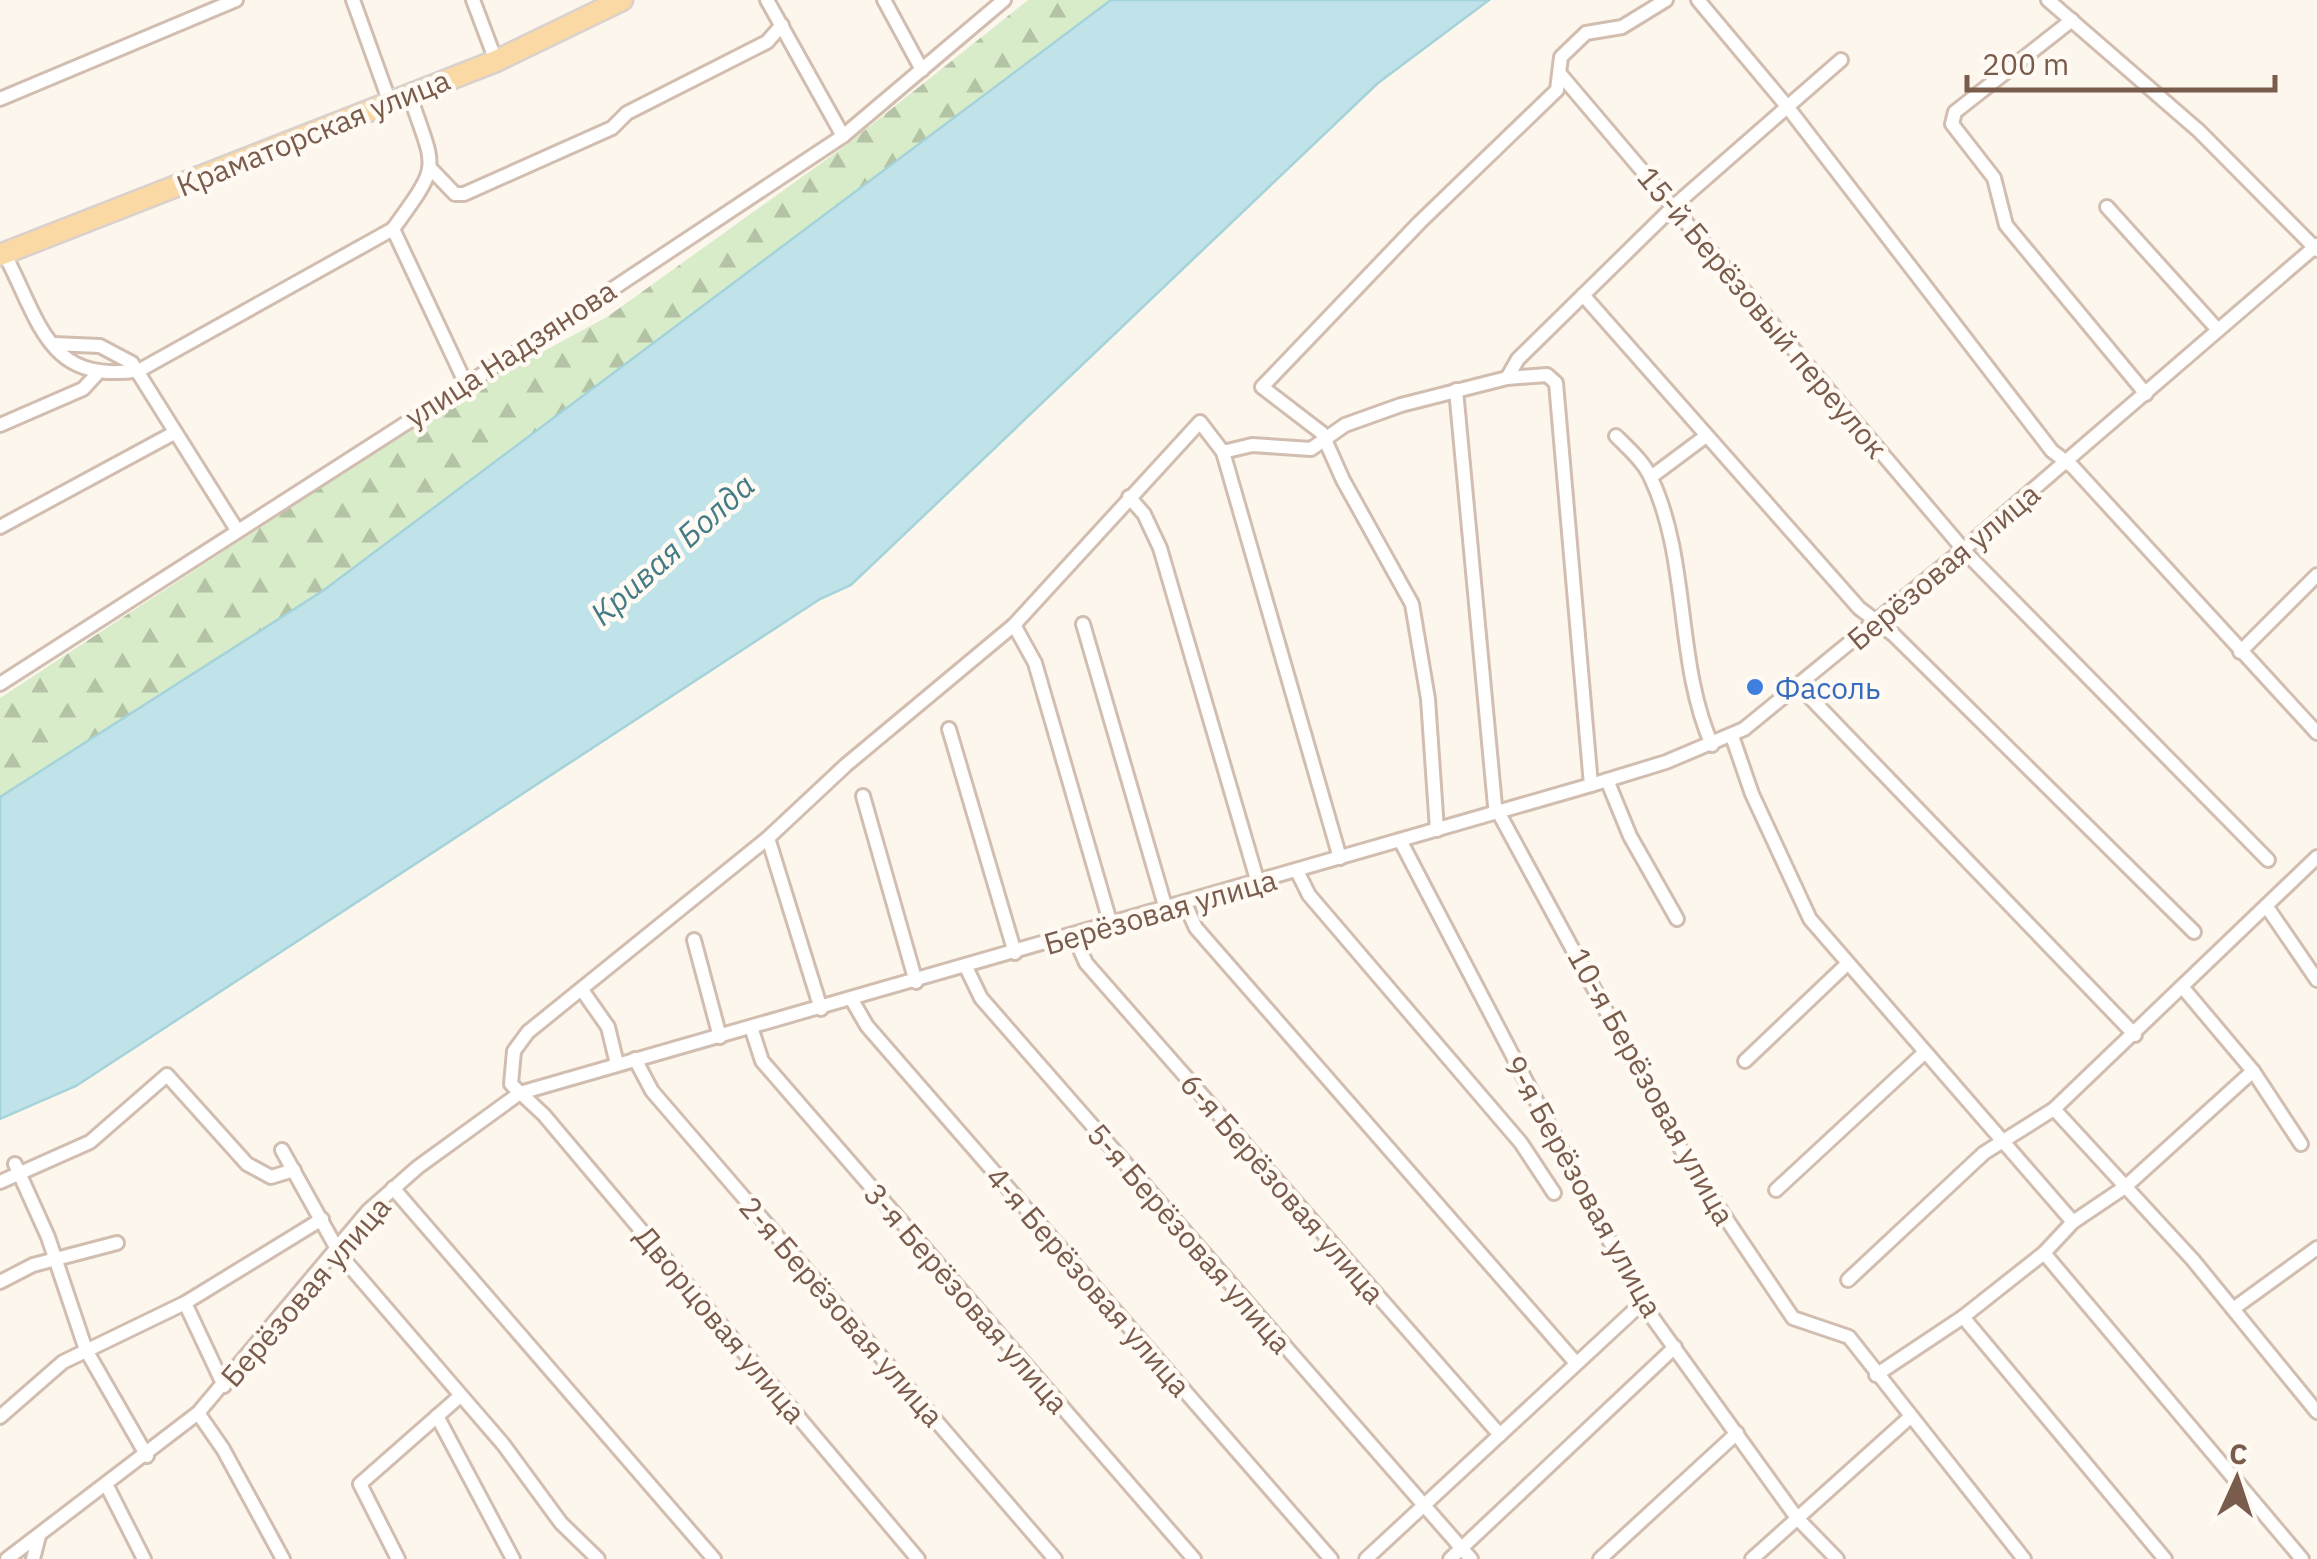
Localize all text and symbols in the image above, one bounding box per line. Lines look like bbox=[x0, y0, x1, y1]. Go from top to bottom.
scale bar bbox=[1967, 30, 2274, 92]
text: 200 m bbox=[1982, 44, 2069, 83]
street label: Краматорская улица bbox=[171, 59, 455, 205]
street label: 15-й Берёзовый переулок bbox=[1629, 158, 1897, 466]
street label: улица Надзянова bbox=[397, 270, 623, 436]
water label: Кривая Болда bbox=[581, 464, 763, 634]
street label: Берёзовая улица bbox=[1839, 474, 2047, 658]
place label: Фасоль bbox=[1775, 668, 1880, 707]
marker: Фасоль bbox=[1744, 676, 1766, 698]
street label: Берёзовая улица bbox=[1039, 859, 1281, 963]
street label: 10-я Берёзовая улица bbox=[1560, 940, 1744, 1232]
street label: 9-я Берёзовая улица bbox=[1496, 1048, 1672, 1324]
street label: 6-я Берёзовая улица bbox=[1172, 1065, 1394, 1311]
street label: 5-я Берёзовая улица bbox=[1079, 1115, 1301, 1361]
street label: 4-я Берёзовая улица bbox=[978, 1158, 1200, 1404]
street label: 3-я Берёзовая улица bbox=[856, 1175, 1078, 1421]
street label: Берёзовая улица bbox=[212, 1188, 398, 1394]
street label: 2-я Берёзовая улица bbox=[731, 1188, 953, 1434]
street label: Дворцовая улица bbox=[627, 1217, 815, 1431]
north arrow bbox=[2187, 1429, 2287, 1529]
text: С bbox=[2228, 1435, 2248, 1472]

